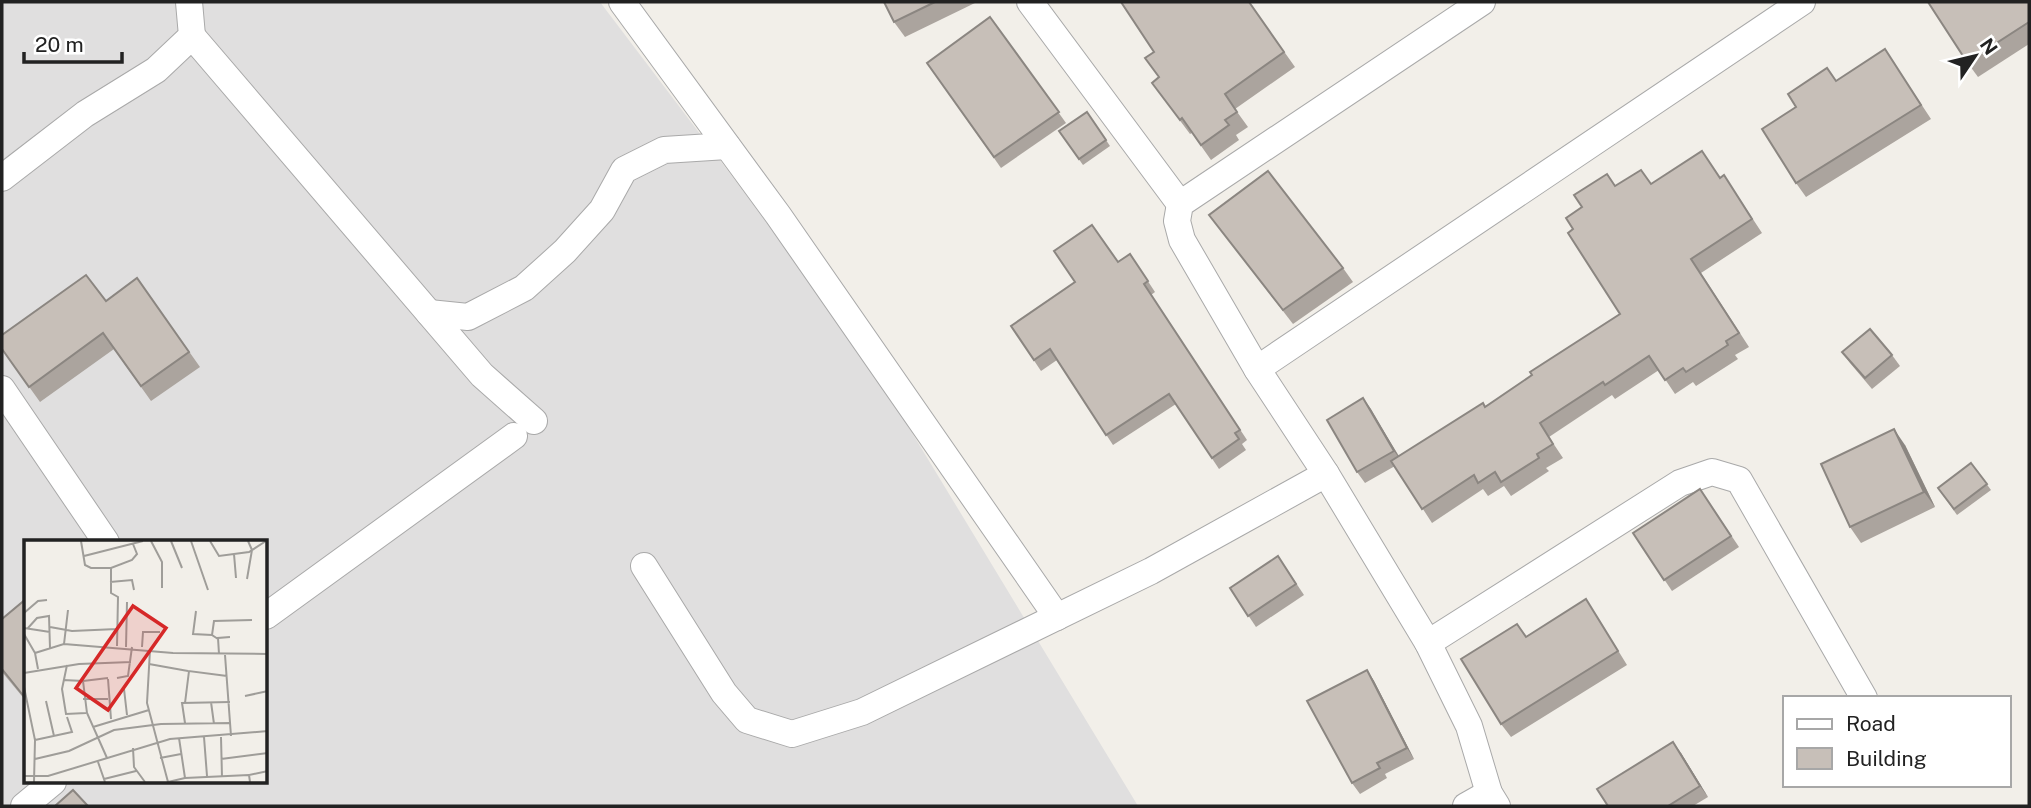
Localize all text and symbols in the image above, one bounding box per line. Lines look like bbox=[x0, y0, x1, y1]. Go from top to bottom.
scale bar bbox=[24, 21, 122, 65]
north arrow bbox=[1940, 21, 2010, 91]
text: 20 m bbox=[35, 32, 84, 57]
text: N bbox=[1976, 34, 2002, 59]
inset map bbox=[24, 540, 268, 784]
legend bbox=[1783, 696, 2010, 787]
text: Road bbox=[1846, 711, 1896, 736]
text: Building bbox=[1846, 746, 1927, 771]

